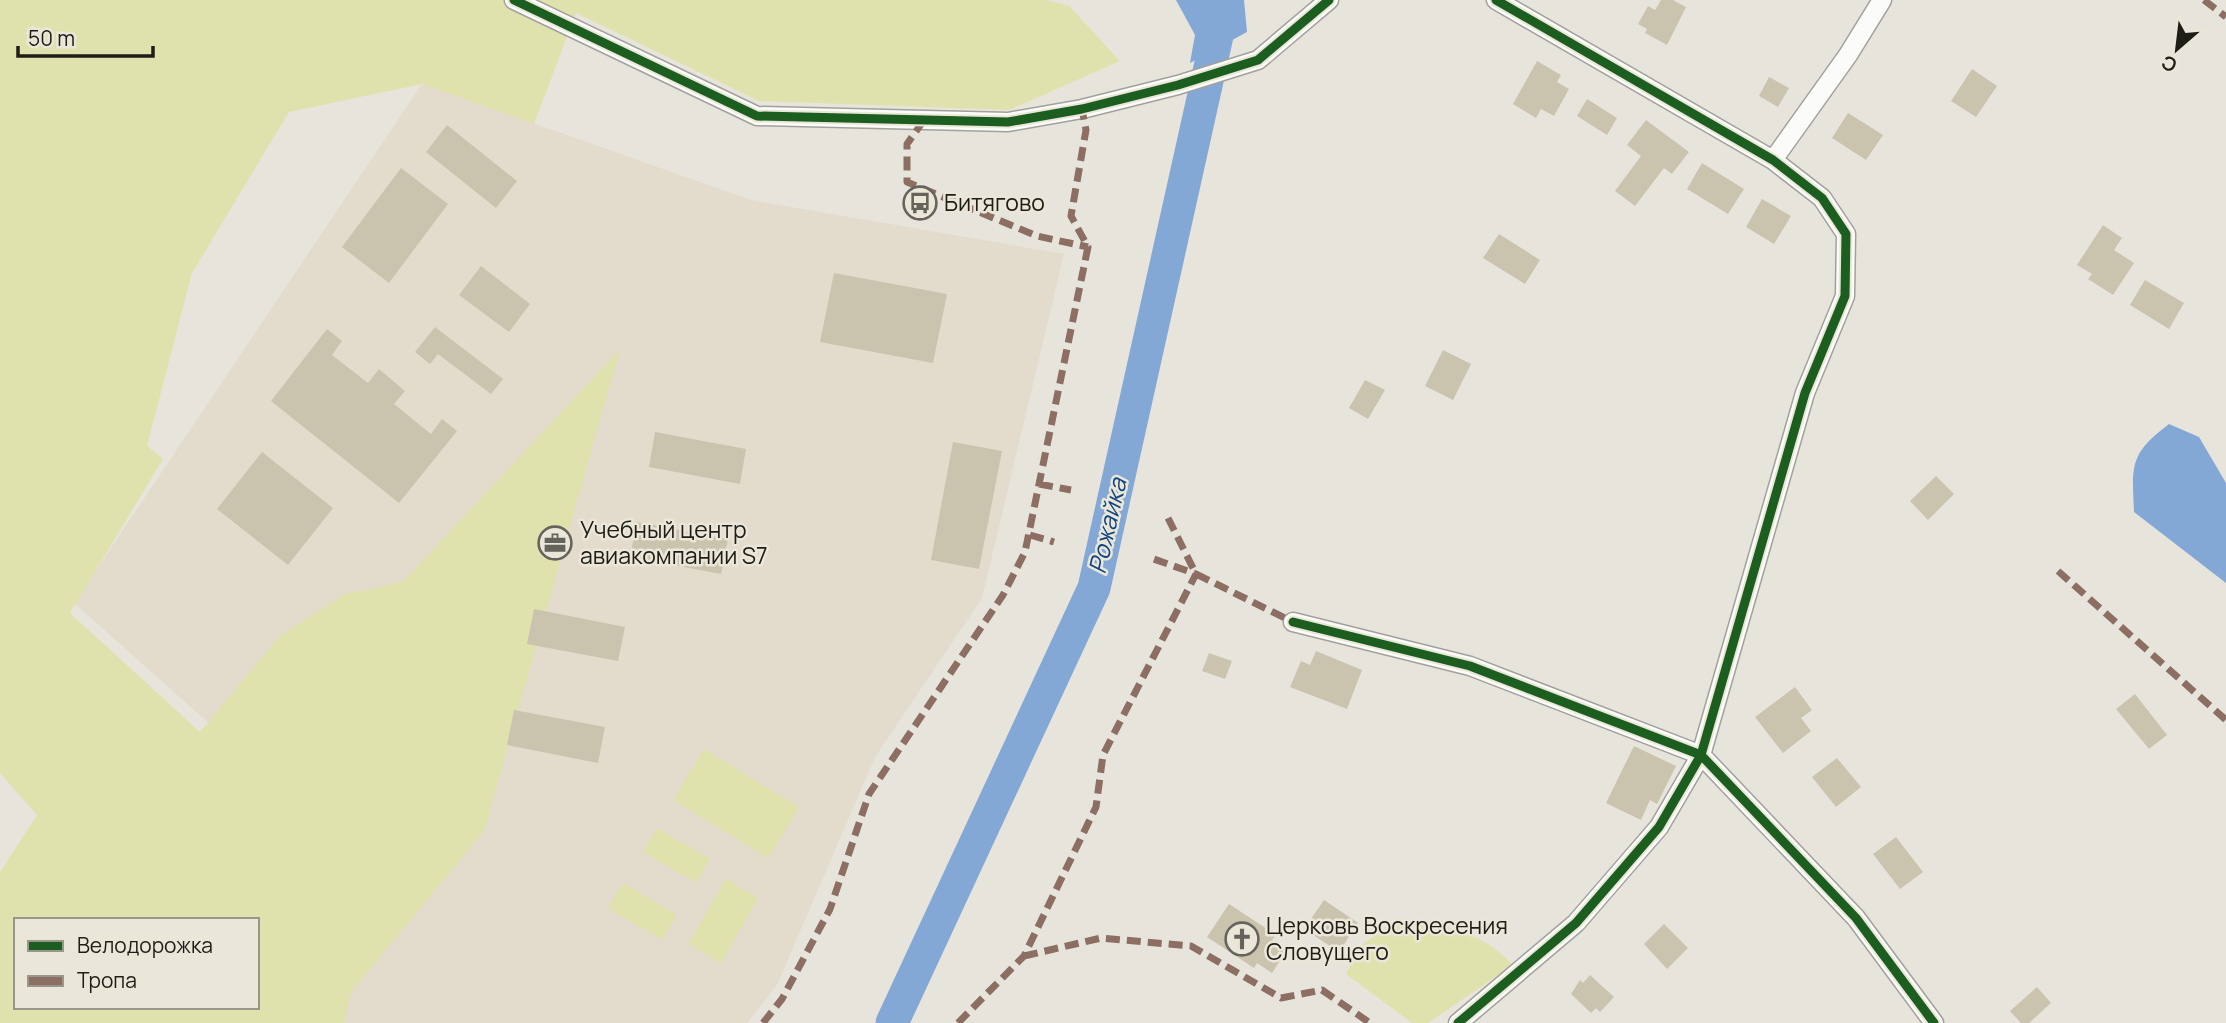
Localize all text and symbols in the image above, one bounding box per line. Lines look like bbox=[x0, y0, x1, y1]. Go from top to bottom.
scale bar bbox=[18, 14, 152, 58]
north arrow bbox=[2142, 14, 2212, 84]
text: 50 m bbox=[28, 24, 75, 52]
text: С bbox=[2157, 49, 2181, 79]
bus stop icon: Битягово bbox=[901, 184, 939, 222]
place label: Битягово bbox=[944, 186, 1045, 218]
water label: Рожайка bbox=[1080, 473, 1134, 577]
place label: Учебный центр авиакомпании S7 bbox=[580, 513, 768, 571]
office icon: Учебный центр авиакомпании S7 bbox=[536, 524, 574, 562]
place label: Церковь Воскресения Словущего bbox=[1266, 909, 1508, 967]
legend bbox=[14, 918, 259, 1009]
church icon: Церковь Воскресения Словущего bbox=[1223, 920, 1261, 958]
text: Велодорожка bbox=[77, 931, 213, 959]
text: Тропа bbox=[77, 966, 137, 994]

